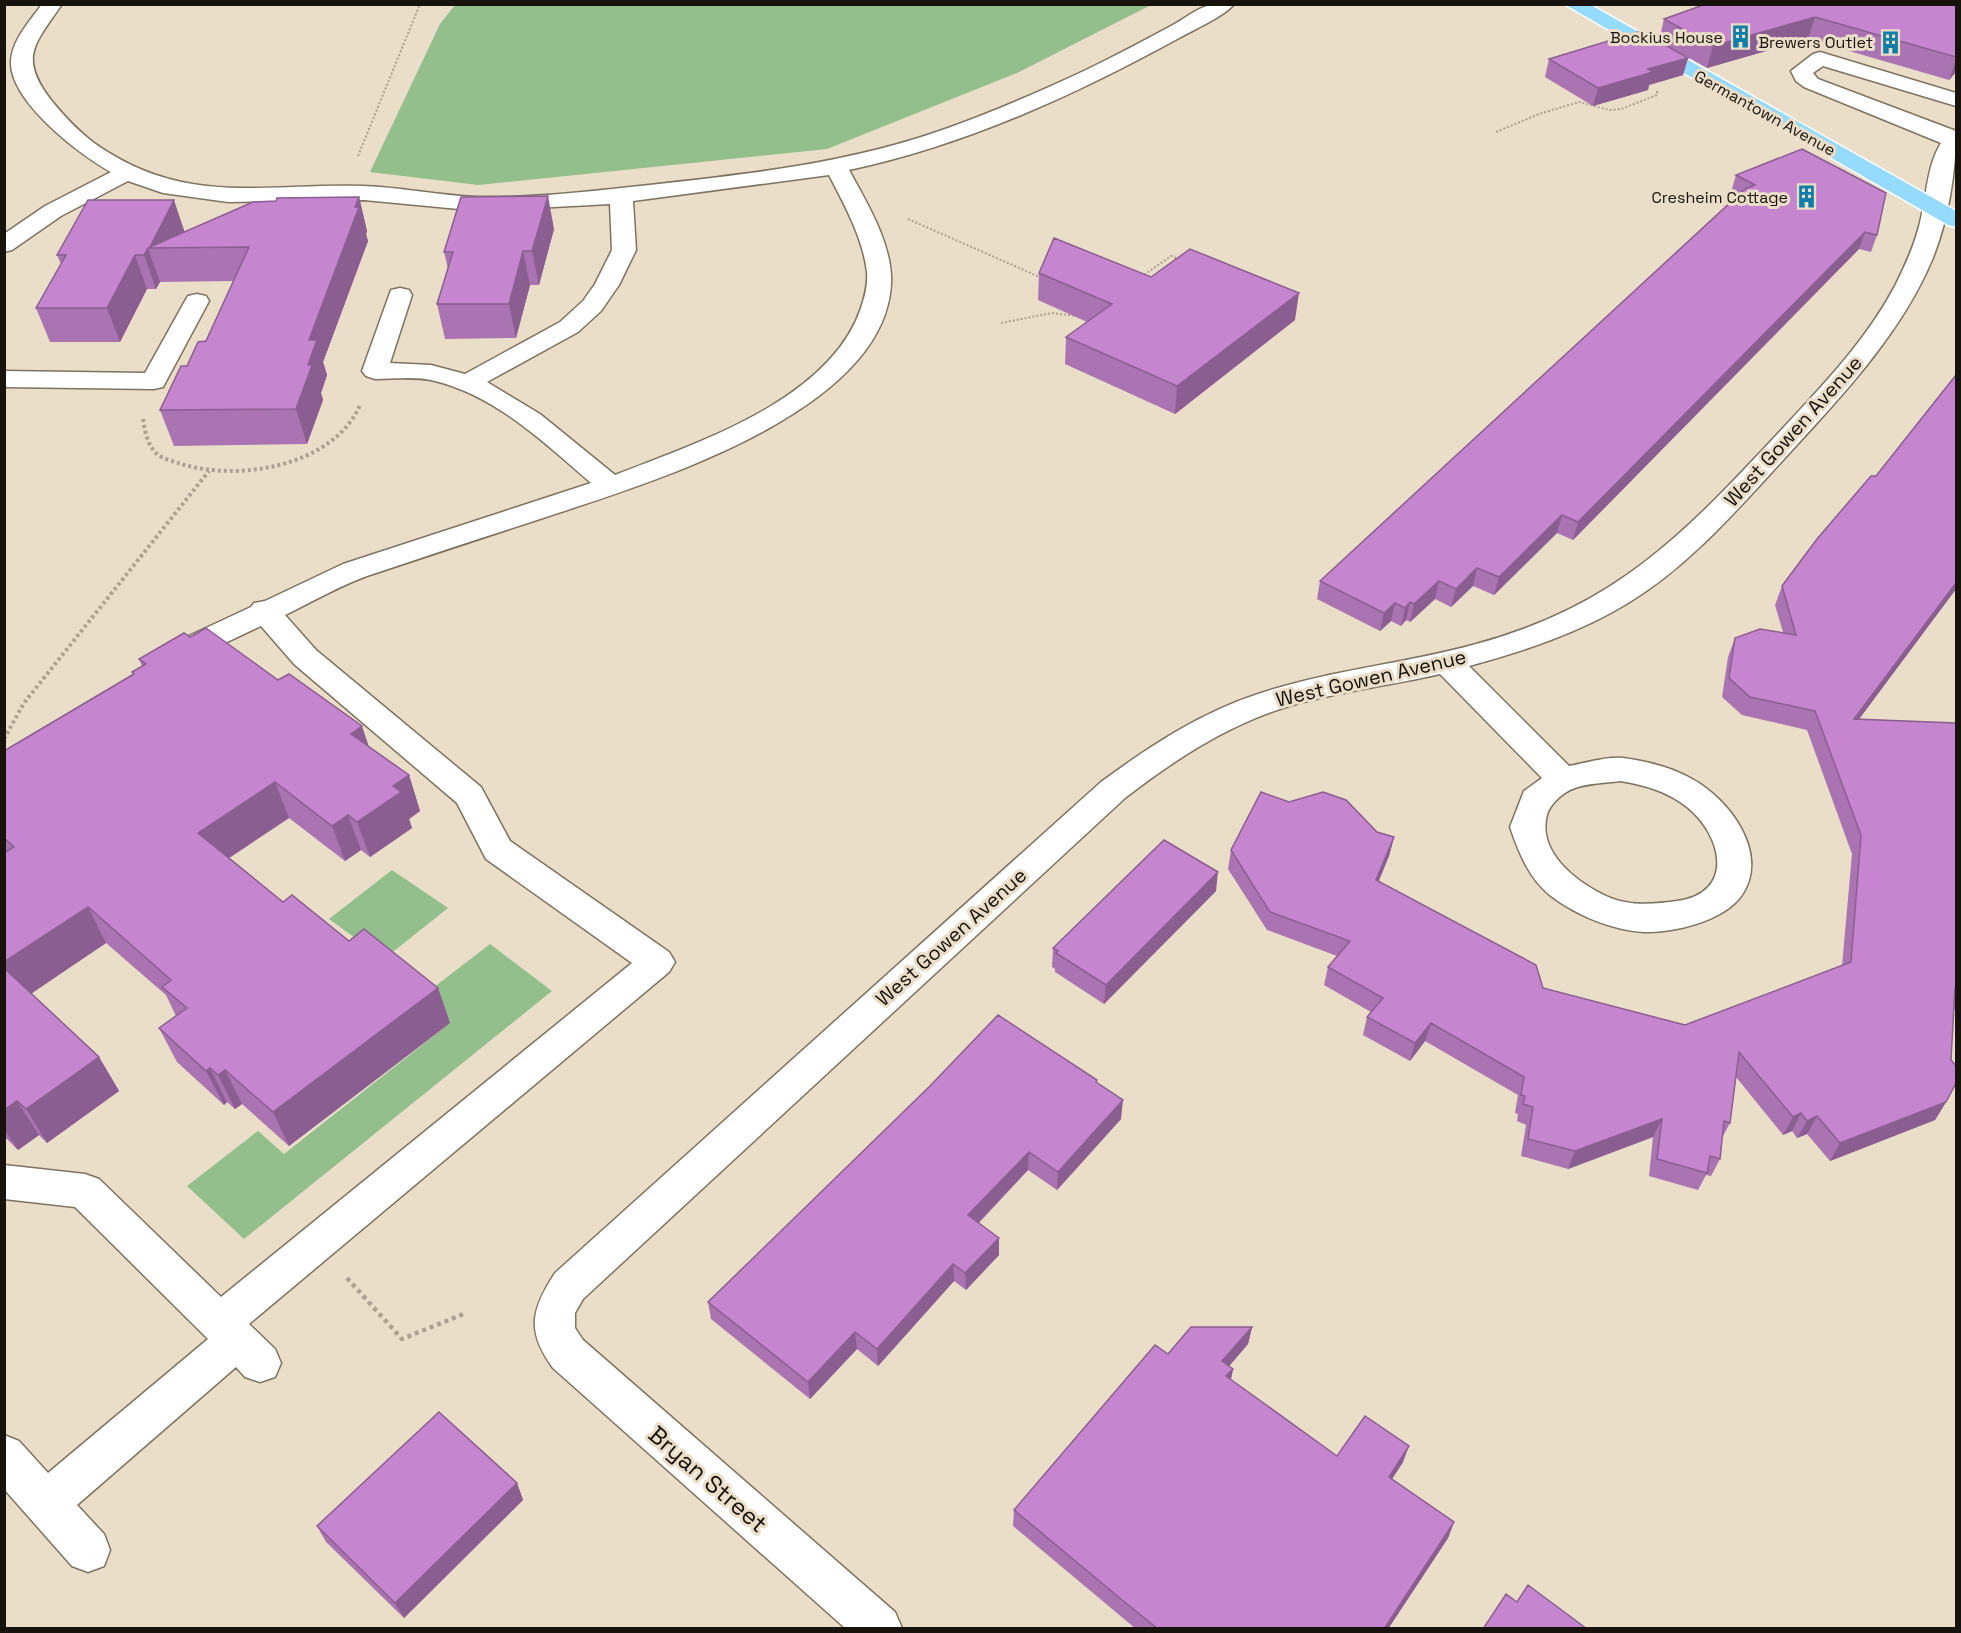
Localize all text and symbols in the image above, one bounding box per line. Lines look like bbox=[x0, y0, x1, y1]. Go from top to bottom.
building icon: Bockius House bbox=[1728, 24, 1754, 50]
place label: Bockius House bbox=[1610, 27, 1723, 48]
building icon: Brewers Outlet bbox=[1878, 29, 1904, 55]
place label: Brewers Outlet bbox=[1759, 32, 1873, 53]
street label: Germantown Avenue bbox=[1691, 65, 1839, 161]
building icon: Cresheim Cottage bbox=[1793, 184, 1819, 210]
place label: Cresheim Cottage bbox=[1652, 187, 1788, 208]
street label: West Gowen Avenue bbox=[1718, 350, 1868, 512]
street label: West Gowen Avenue bbox=[1273, 643, 1469, 713]
street label: West Gowen Avenue bbox=[870, 862, 1032, 1012]
street label: Bryan Street bbox=[642, 1419, 774, 1539]

